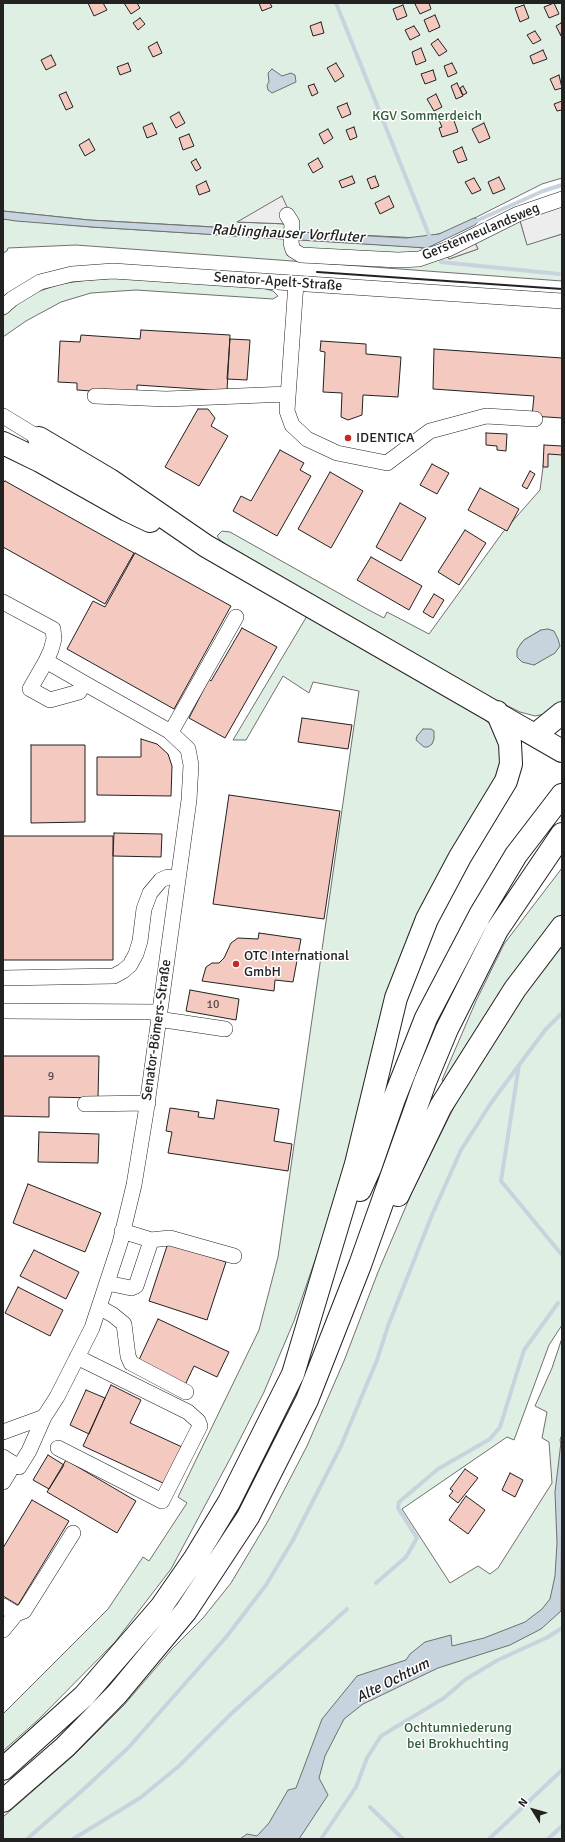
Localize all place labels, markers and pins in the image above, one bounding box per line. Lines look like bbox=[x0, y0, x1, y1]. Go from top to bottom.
place label: IDENTICA bbox=[356, 430, 415, 446]
marker: IDENTICA bbox=[343, 433, 353, 443]
place label: OTC International GmbH bbox=[244, 948, 349, 980]
marker: OTC International GmbH bbox=[231, 959, 241, 969]

